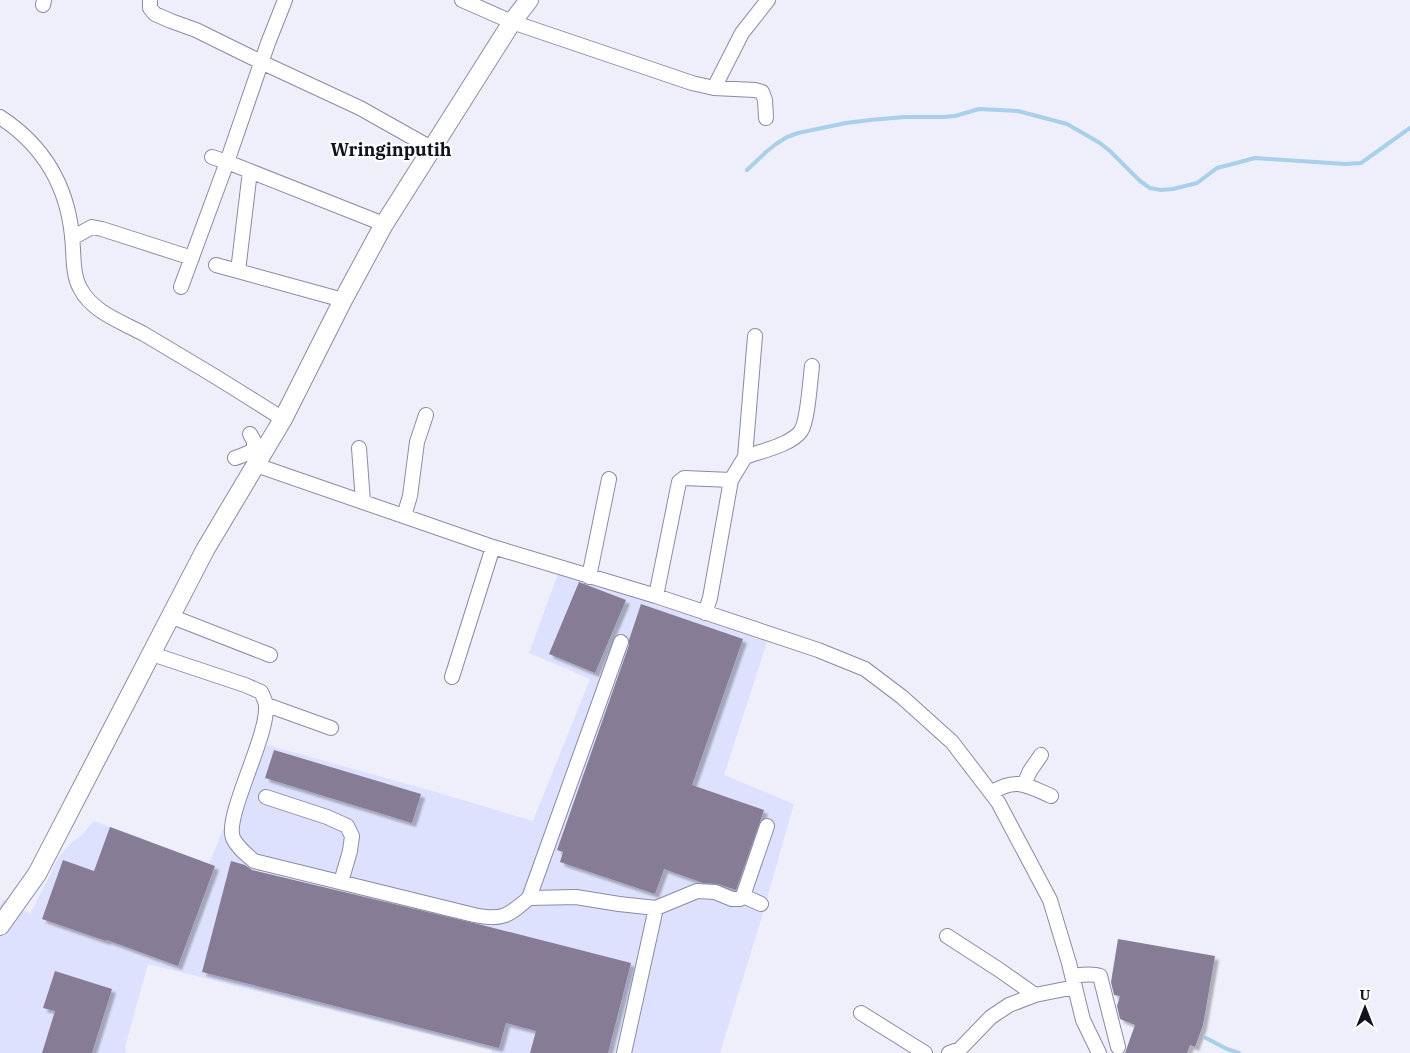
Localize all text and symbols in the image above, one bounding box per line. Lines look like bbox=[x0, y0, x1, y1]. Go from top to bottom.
district label: Wringinputih bbox=[331, 138, 452, 161]
north arrow bbox=[1340, 983, 1390, 1033]
text: U bbox=[1360, 986, 1371, 1004]

